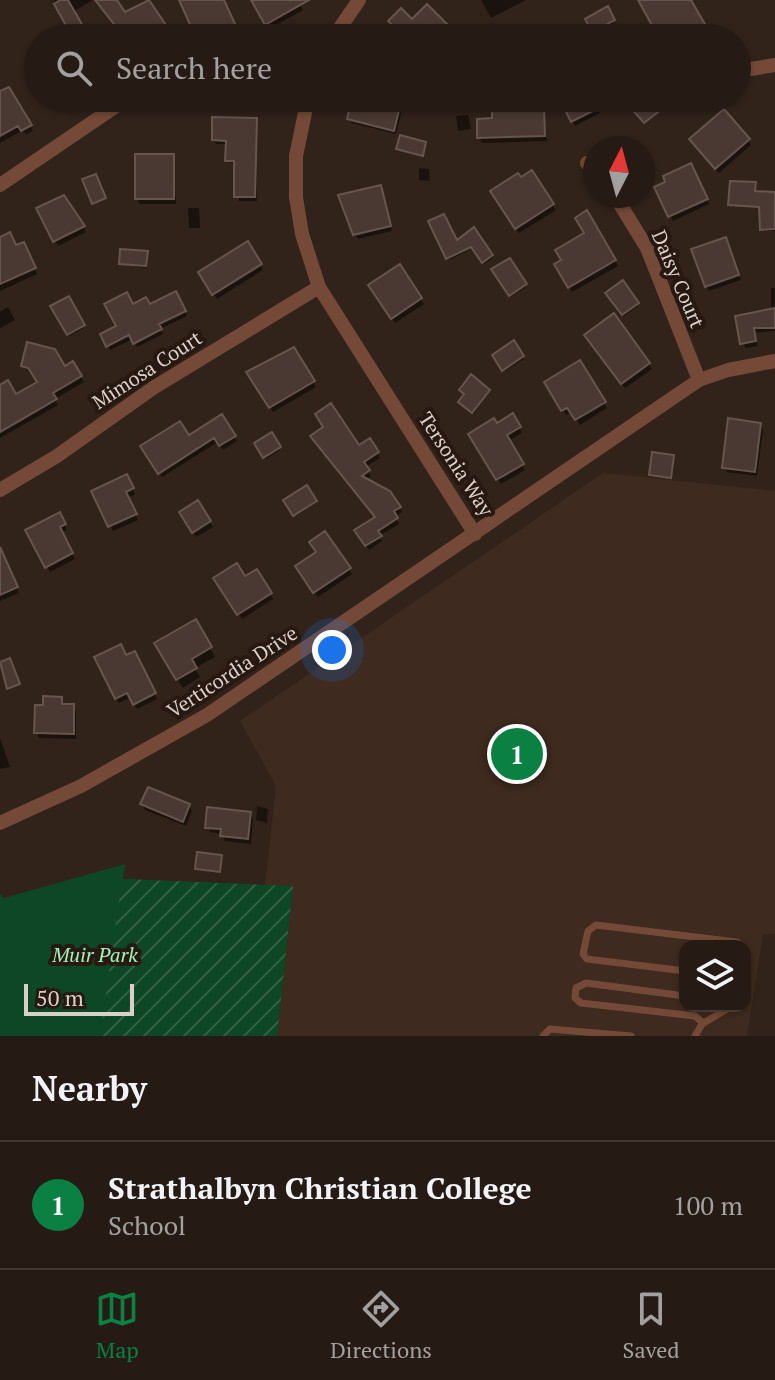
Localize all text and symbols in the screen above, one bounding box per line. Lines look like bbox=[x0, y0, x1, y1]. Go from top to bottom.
search box bbox=[24, 24, 751, 112]
icon: search bbox=[52, 46, 96, 90]
text: Search here bbox=[116, 48, 272, 88]
north arrow bbox=[583, 136, 655, 208]
street label: Daisy Court bbox=[646, 226, 711, 332]
street label: Mimosa Court bbox=[87, 324, 207, 415]
street label: Tersonia Way bbox=[413, 406, 501, 522]
street label: Verticordia Drive bbox=[161, 619, 302, 724]
your location bbox=[312, 630, 352, 670]
pin: 1 bbox=[491, 724, 543, 784]
map controls bbox=[679, 940, 751, 1012]
button: layers bbox=[679, 940, 751, 1012]
park label: Muir Park bbox=[51, 941, 138, 968]
scale bar bbox=[24, 980, 134, 1016]
text: 50 m bbox=[36, 983, 84, 1012]
text: Nearby bbox=[32, 1066, 147, 1111]
text: Strathalbyn Christian College bbox=[108, 1168, 532, 1208]
text: 1 bbox=[51, 1188, 65, 1222]
text: 100 m bbox=[673, 1188, 743, 1222]
text: School bbox=[108, 1208, 186, 1242]
tab: Map bbox=[95, 1287, 139, 1364]
tab: Directions bbox=[330, 1287, 432, 1364]
tab: Saved bbox=[623, 1287, 680, 1364]

